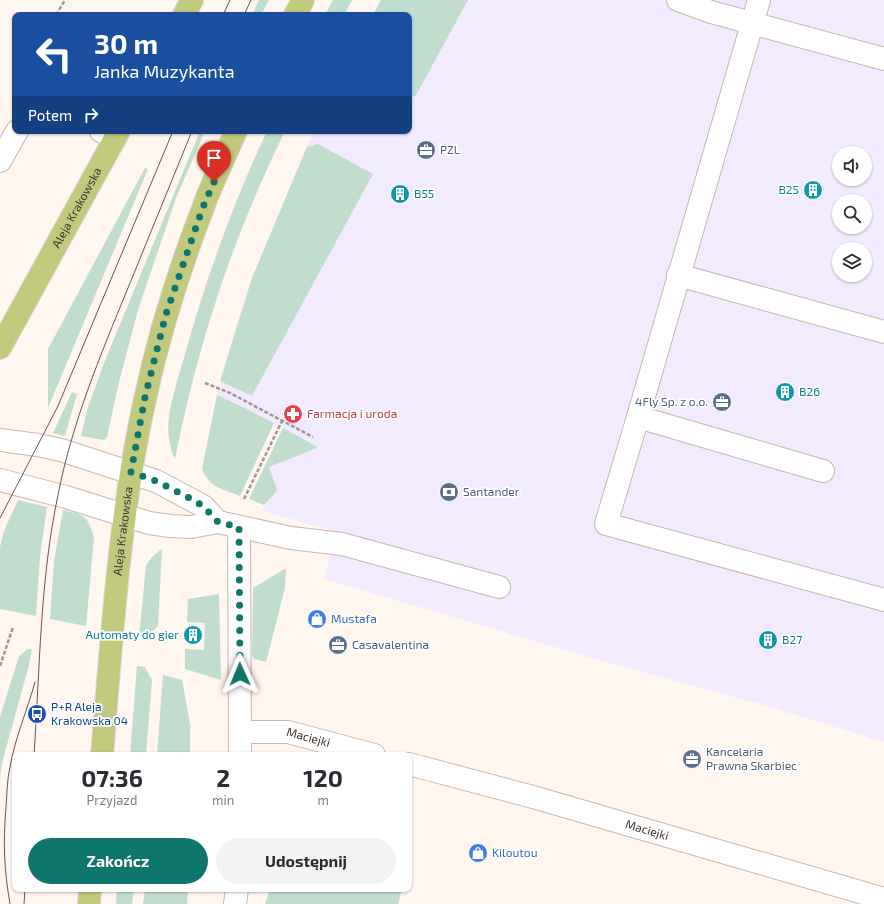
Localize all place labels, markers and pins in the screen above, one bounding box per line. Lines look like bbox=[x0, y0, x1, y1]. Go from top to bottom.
office icon: PZL bbox=[415, 139, 437, 161]
pin bbox=[197, 141, 231, 182]
place label: PZL bbox=[440, 142, 460, 156]
building icon: B25 bbox=[802, 179, 824, 201]
place label: B25 bbox=[778, 182, 799, 196]
building icon: B55 bbox=[389, 183, 411, 205]
place label: B55 bbox=[414, 186, 434, 200]
building icon: B26 bbox=[774, 381, 796, 403]
place label: B26 bbox=[799, 384, 820, 398]
office icon: 4Fly Sp. z o.o. bbox=[711, 391, 733, 413]
place label: 4Fly Sp. z o.o. bbox=[635, 394, 708, 408]
pharmacy icon: Farmacja i uroda bbox=[282, 403, 304, 425]
place label: Farmacja i uroda bbox=[307, 406, 397, 421]
bank icon: Santander bbox=[438, 481, 460, 503]
place label: Santander bbox=[463, 484, 520, 498]
shop icon: Mustafa bbox=[306, 608, 328, 630]
place label: Mustafa bbox=[331, 611, 377, 625]
building icon: Automaty do gier bbox=[182, 624, 204, 646]
place label: Automaty do gier bbox=[86, 627, 179, 641]
building icon: B27 bbox=[757, 629, 779, 651]
place label: B27 bbox=[782, 632, 802, 646]
office icon: Casavalentina bbox=[327, 634, 349, 656]
place label: Casavalentina bbox=[352, 637, 429, 651]
place label: P+R Aleja Krakowska 04 bbox=[51, 699, 128, 727]
bus stop icon: P+R Aleja Krakowska 04 bbox=[26, 703, 48, 725]
place label: Kancelaria Prawna Skarbiec bbox=[706, 744, 797, 772]
office icon: Kancelaria Prawna Skarbiec bbox=[681, 748, 703, 770]
shop icon: Kiloutou bbox=[467, 842, 489, 864]
place label: Kiloutou bbox=[492, 845, 538, 859]

